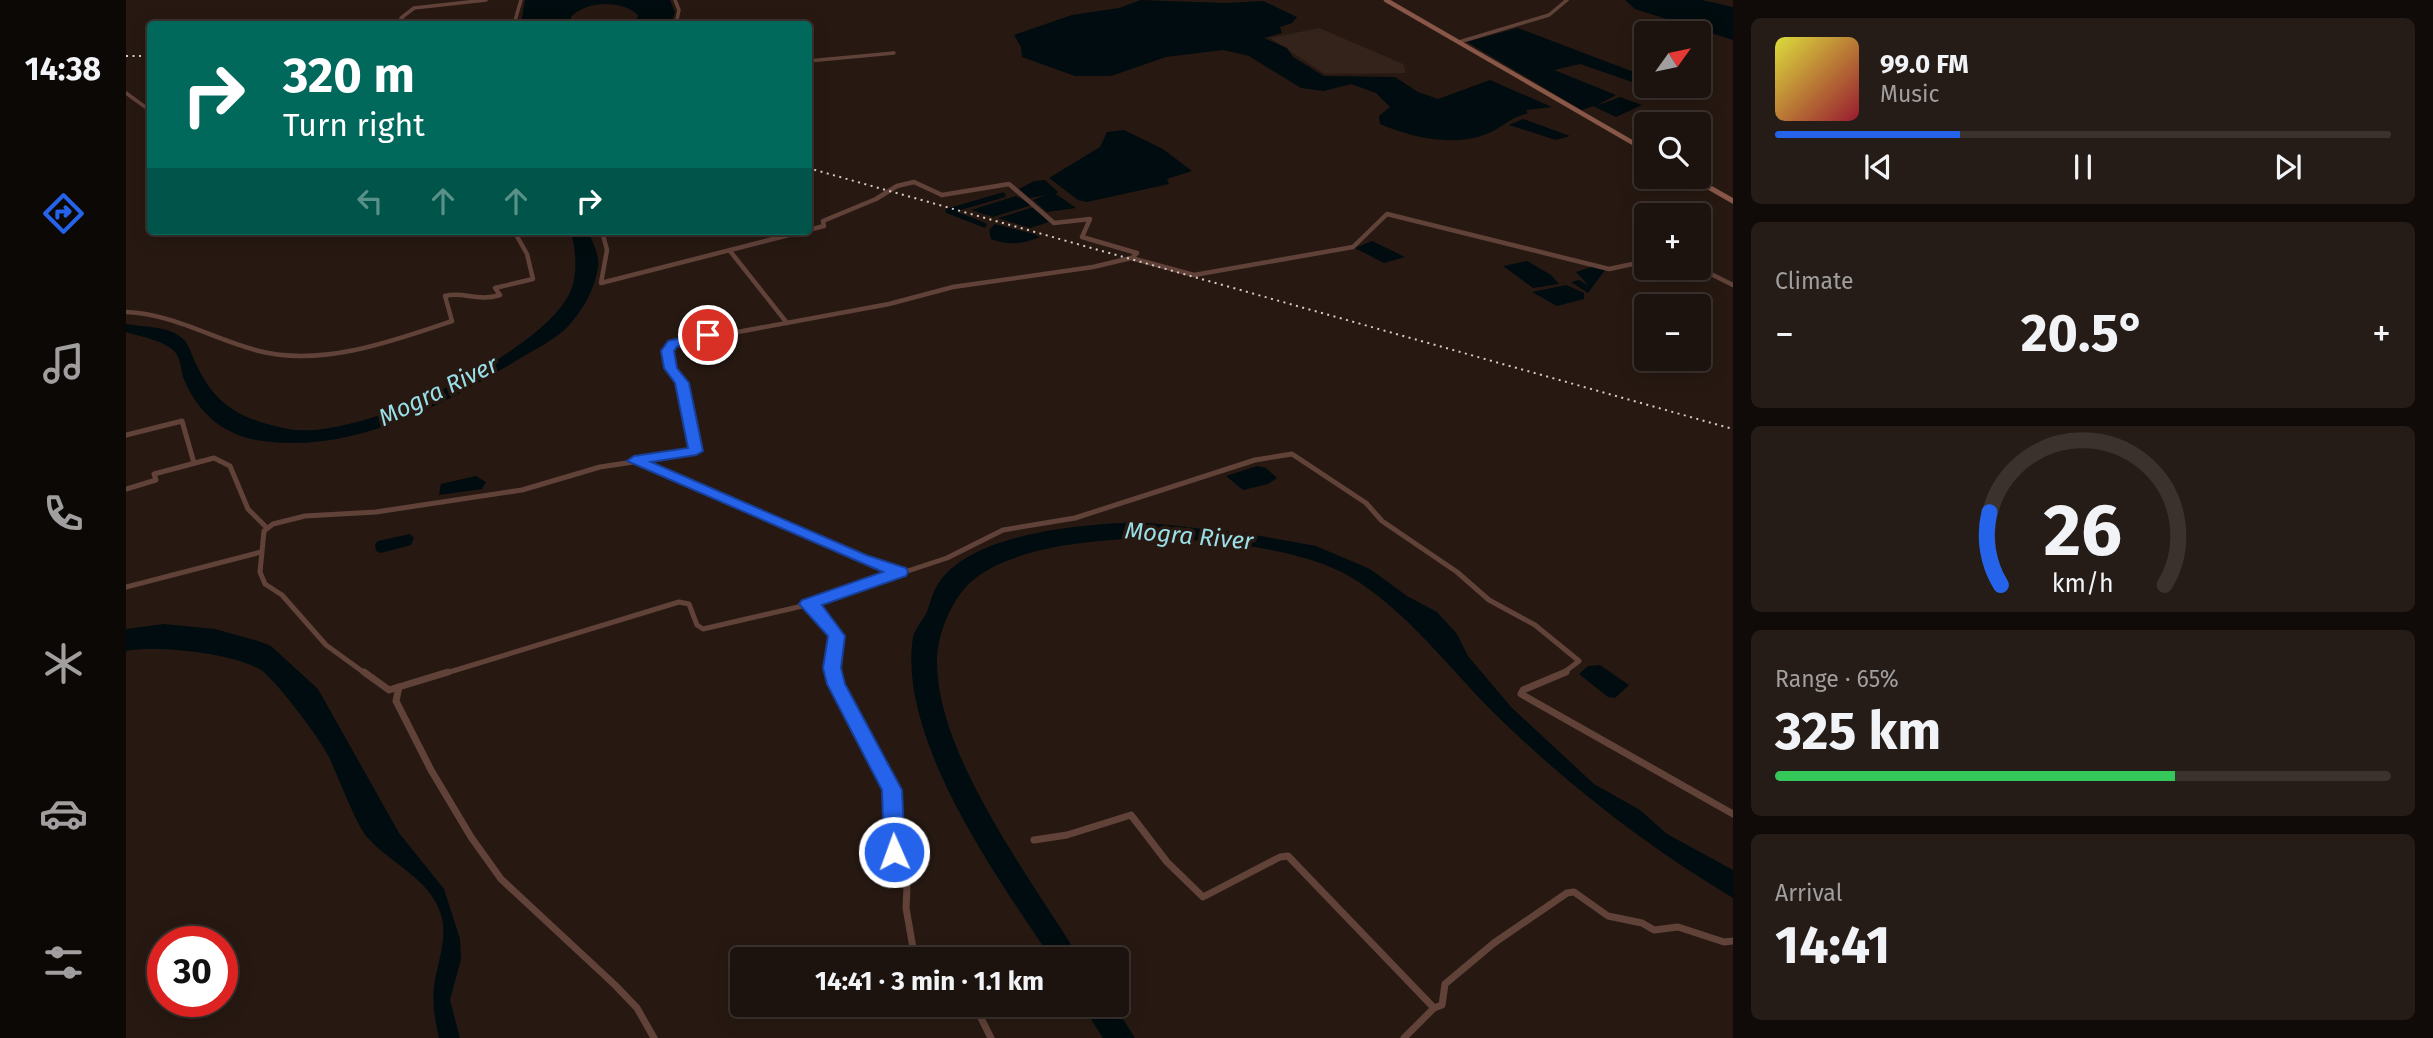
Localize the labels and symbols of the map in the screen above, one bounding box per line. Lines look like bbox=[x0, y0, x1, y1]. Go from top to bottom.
north arrow bbox=[1634, 21, 1712, 98]
pin bbox=[678, 305, 738, 365]
water label: Mogra River bbox=[374, 350, 503, 432]
water label: Mogra River bbox=[1124, 516, 1255, 556]
position arrow bbox=[857, 815, 931, 889]
speed limit sign: 30 bbox=[147, 926, 238, 1017]

